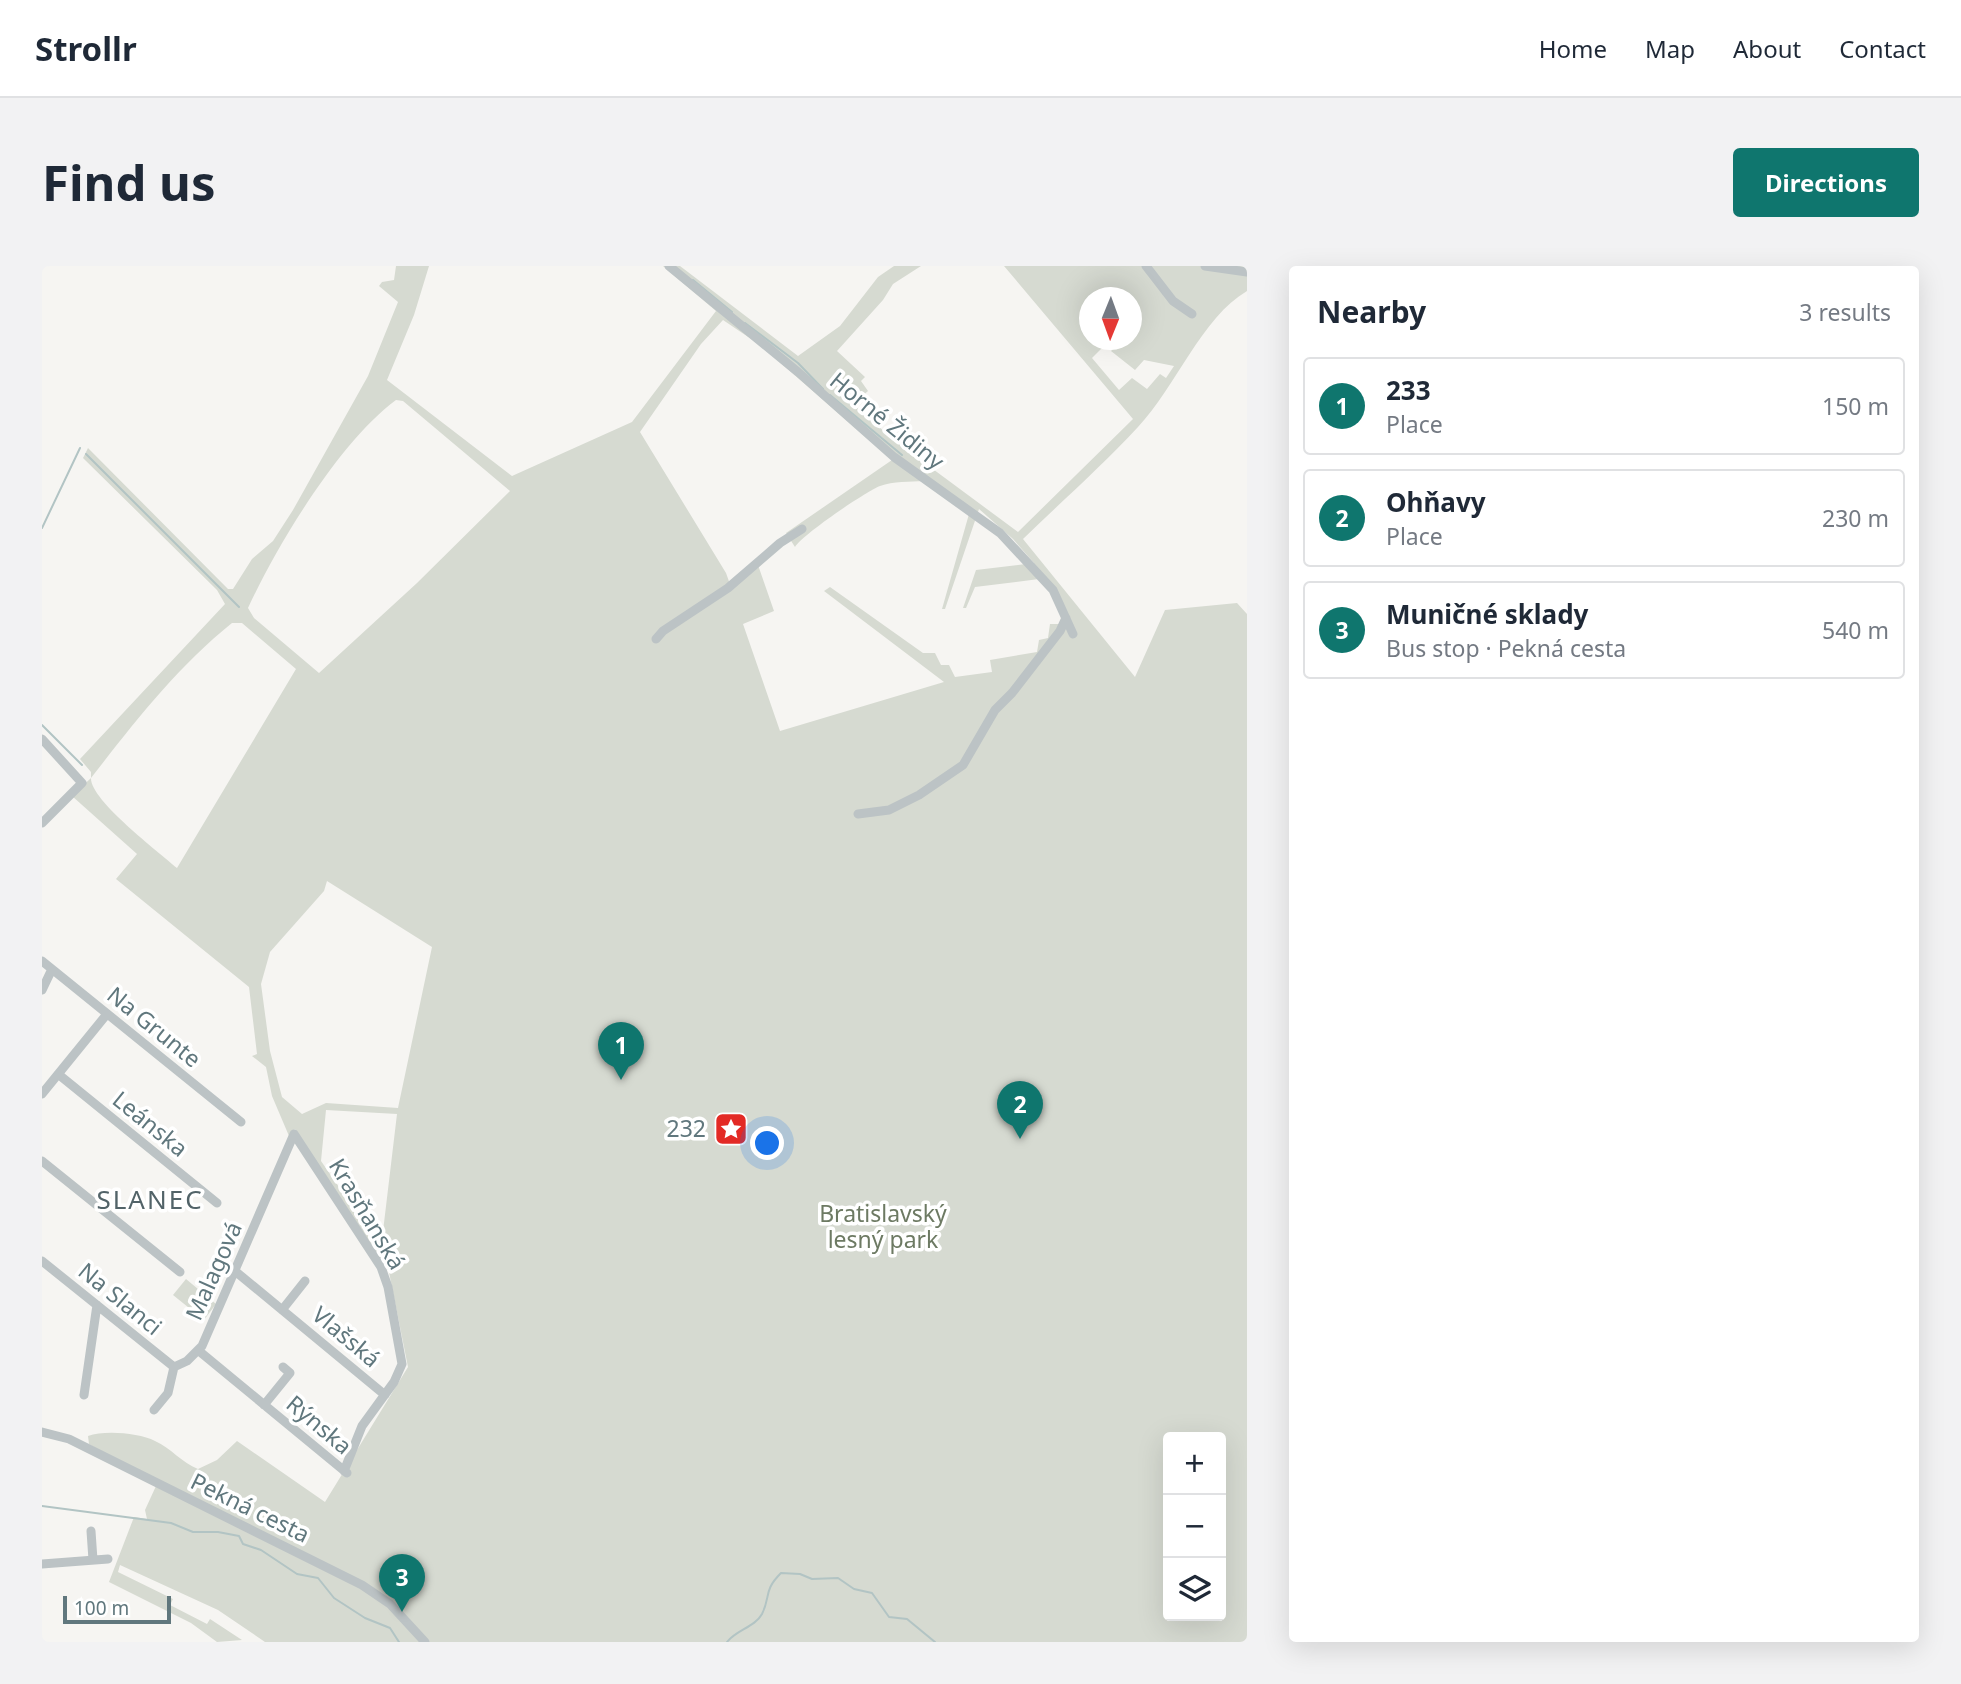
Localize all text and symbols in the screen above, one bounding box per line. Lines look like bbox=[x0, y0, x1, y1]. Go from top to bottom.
text: Strollr bbox=[35, 26, 137, 71]
text: Home bbox=[1539, 32, 1607, 65]
text: Map bbox=[1645, 32, 1695, 65]
text: About bbox=[1733, 32, 1801, 65]
text: Contact bbox=[1839, 32, 1926, 65]
button: Directions bbox=[1733, 148, 1919, 217]
text: Find us bbox=[42, 149, 216, 215]
north arrow bbox=[1079, 287, 1142, 350]
text: Nearby bbox=[1317, 291, 1426, 332]
text: 3 results bbox=[1799, 296, 1891, 328]
street label: Horné Židiny bbox=[824, 364, 952, 476]
text: 233 bbox=[1386, 372, 1431, 408]
text: 1 bbox=[1335, 390, 1349, 422]
text: 150 m bbox=[1822, 390, 1889, 422]
text: Place bbox=[1386, 408, 1443, 440]
text: Ohňavy bbox=[1386, 484, 1486, 520]
text: 2 bbox=[1335, 502, 1349, 534]
text: 230 m bbox=[1822, 502, 1889, 534]
text: Place bbox=[1386, 520, 1443, 552]
text: Muničné sklady bbox=[1386, 596, 1588, 632]
text: 3 bbox=[1335, 614, 1349, 646]
text: 540 m bbox=[1822, 614, 1889, 646]
text: Bus stop · Pekná cesta bbox=[1386, 632, 1626, 664]
street label: Na Grunte bbox=[101, 978, 208, 1074]
pin: 1 bbox=[598, 1022, 644, 1080]
pin: 2 bbox=[997, 1081, 1043, 1139]
street label: Leánska bbox=[106, 1083, 195, 1163]
place icon: 232 bbox=[712, 1110, 750, 1148]
place label: 232 bbox=[667, 1112, 706, 1144]
your location bbox=[750, 1126, 784, 1160]
street label: Krasňanská bbox=[322, 1152, 414, 1275]
district label: SLANEC bbox=[96, 1181, 204, 1217]
park label: Bratislavský lesný park bbox=[819, 1197, 947, 1255]
street label: Malagová bbox=[177, 1216, 249, 1325]
street label: Na Slanci bbox=[72, 1255, 169, 1342]
street label: Vlašská bbox=[306, 1298, 388, 1374]
street label: Rýnska bbox=[280, 1387, 359, 1461]
map controls bbox=[1163, 1432, 1226, 1621]
button: + bbox=[1163, 1432, 1226, 1495]
street label: Pekná cesta bbox=[186, 1465, 315, 1550]
button: − bbox=[1163, 1495, 1226, 1558]
pin: 3 bbox=[379, 1554, 425, 1612]
button: layers bbox=[1163, 1558, 1226, 1621]
scale bar bbox=[63, 1593, 172, 1625]
text: 100 m bbox=[74, 1595, 129, 1621]

